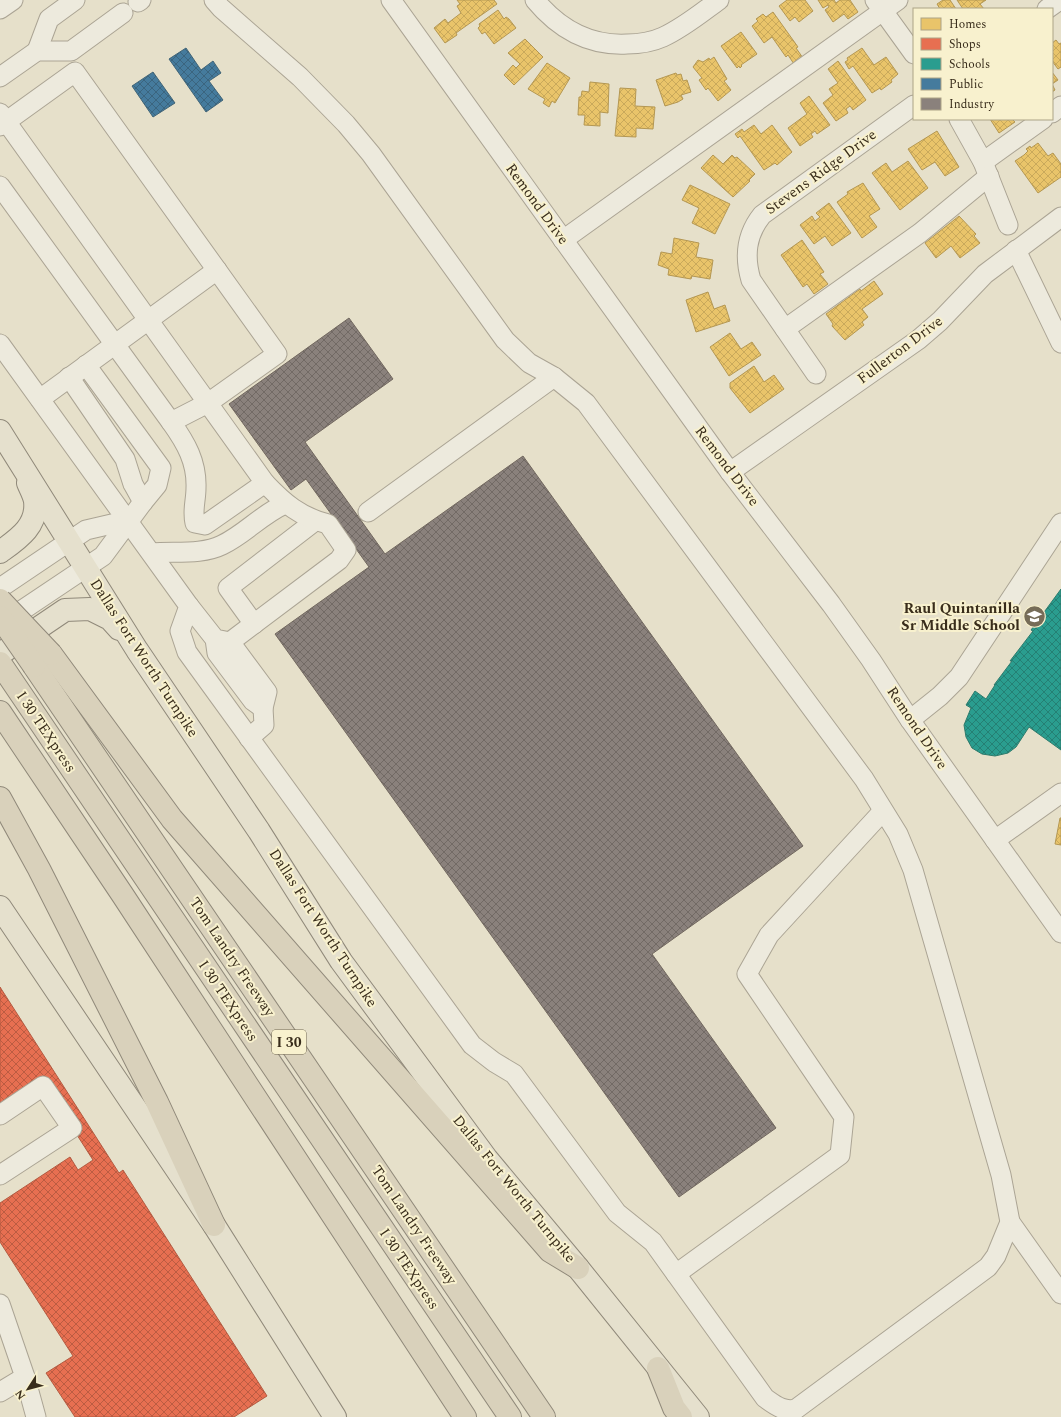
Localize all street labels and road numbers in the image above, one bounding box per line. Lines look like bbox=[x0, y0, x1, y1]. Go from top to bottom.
street label: Stevens Ridge Drive bbox=[760, 124, 882, 220]
street label: Remond Drive bbox=[500, 158, 574, 250]
street label: Fullerton Drive bbox=[852, 310, 948, 390]
street label: Remond Drive bbox=[689, 421, 765, 511]
street label: Dallas Fort Worth Turnpike bbox=[84, 574, 204, 742]
street label: Remond Drive bbox=[881, 682, 953, 774]
street label: I 30 TEXpress bbox=[10, 687, 82, 777]
street label: Dallas Fort Worth Turnpike bbox=[263, 844, 383, 1012]
street label: Tom Landry Freeway bbox=[183, 893, 281, 1022]
street label: I 30 TEXpress bbox=[192, 956, 264, 1046]
road number: I 30 bbox=[272, 1030, 306, 1054]
street label: Dallas Fort Worth Turnpike bbox=[447, 1110, 581, 1268]
street label: Tom Landry Freeway bbox=[365, 1161, 463, 1290]
street label: I 30 TEXpress bbox=[373, 1224, 445, 1314]

